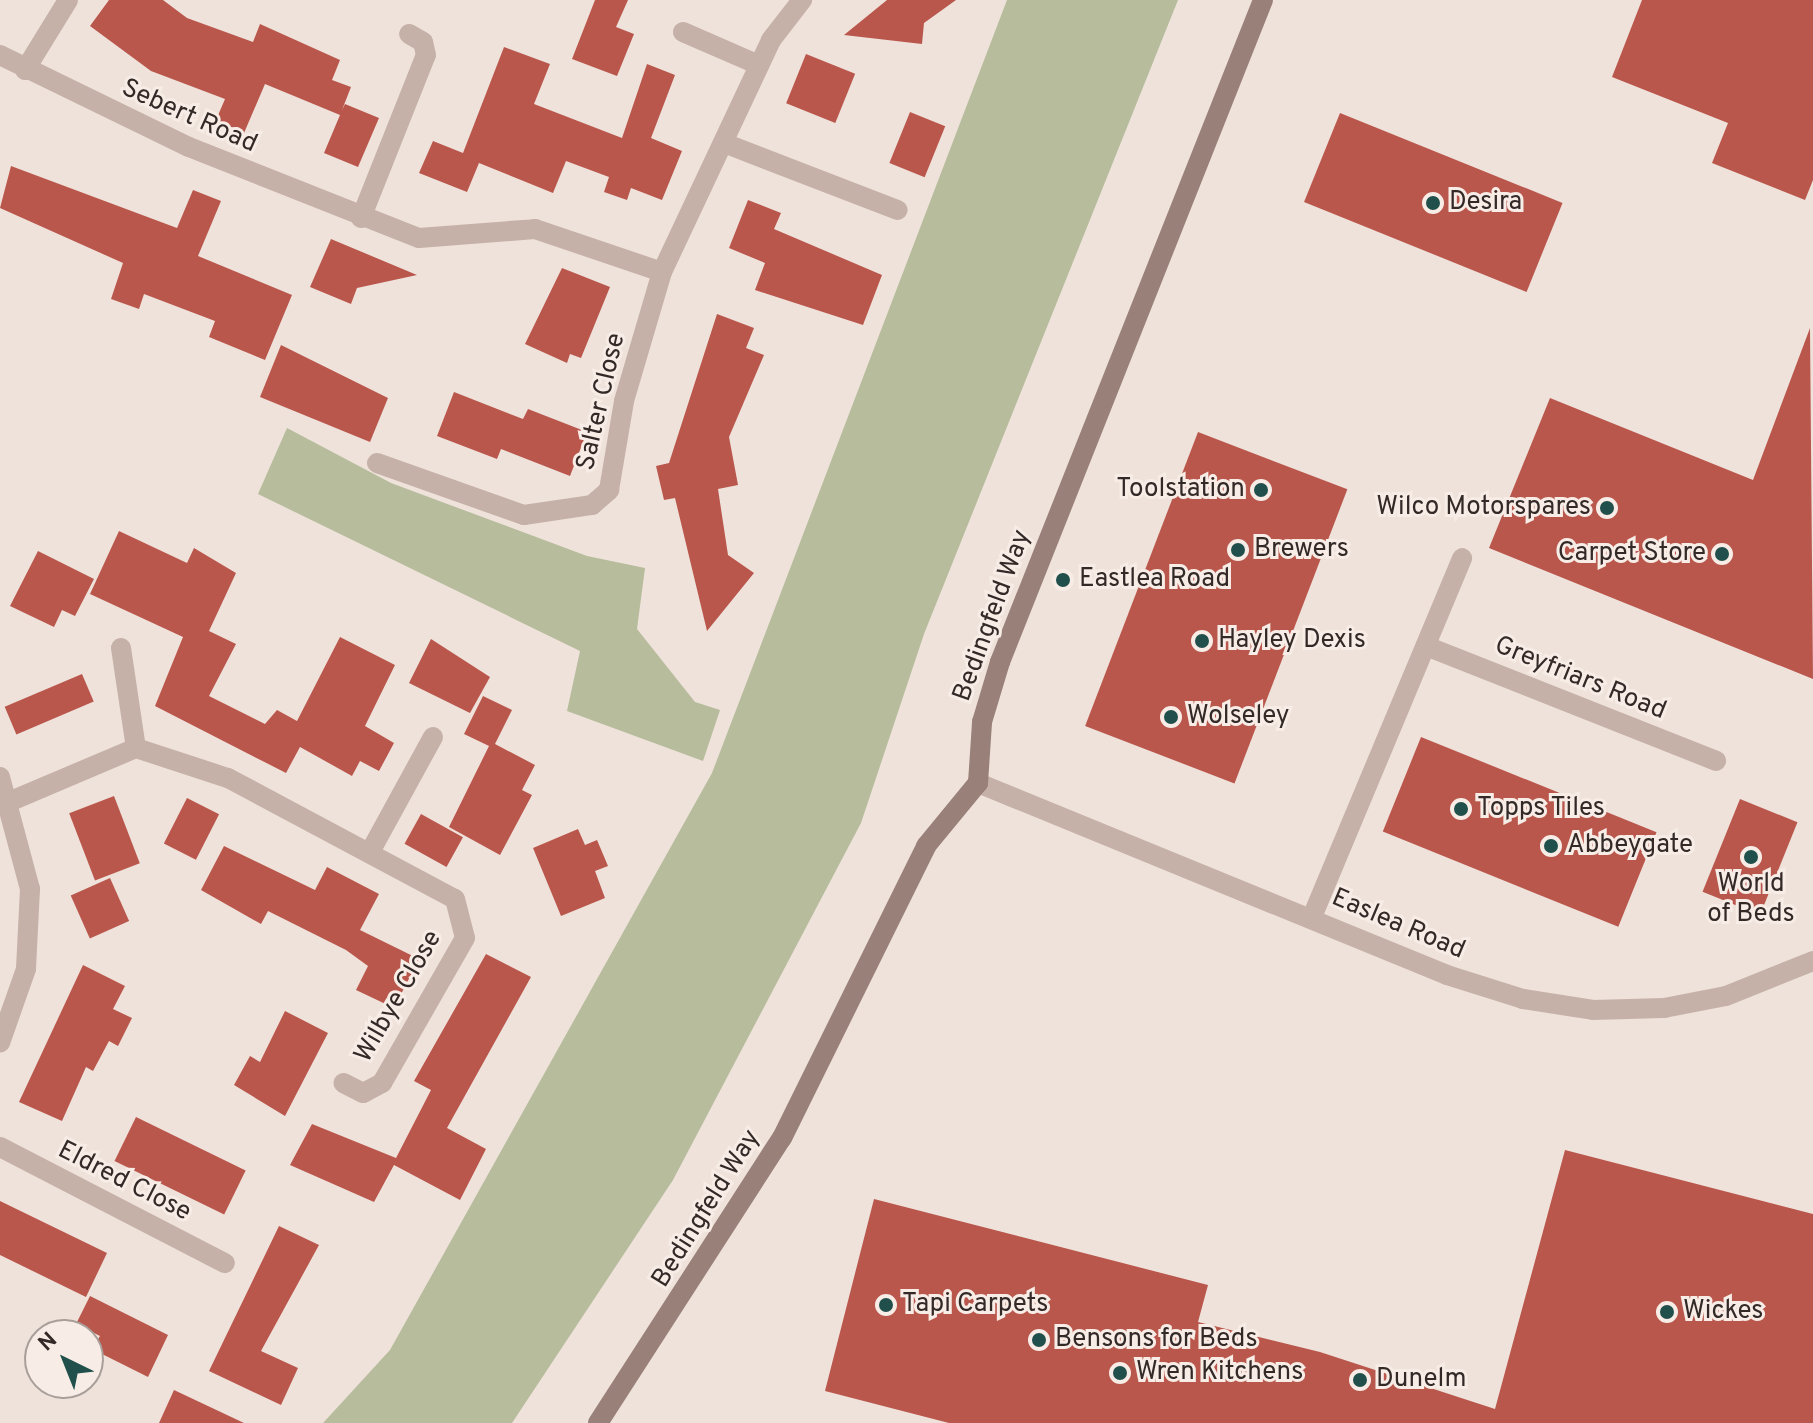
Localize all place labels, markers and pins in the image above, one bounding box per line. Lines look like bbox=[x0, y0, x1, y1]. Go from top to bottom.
place label: Desira bbox=[1449, 187, 1522, 219]
marker: Desira bbox=[1424, 194, 1442, 212]
place label: Toolstation bbox=[1116, 474, 1245, 506]
marker: Toolstation bbox=[1252, 481, 1270, 499]
place label: Wilco Motorspares bbox=[1376, 492, 1591, 524]
marker: Wilco Motorspares bbox=[1598, 499, 1616, 517]
place label: Brewers bbox=[1254, 534, 1349, 566]
place label: Carpet Store bbox=[1558, 538, 1706, 570]
marker: Brewers bbox=[1229, 541, 1247, 559]
marker: Carpet Store bbox=[1713, 545, 1731, 563]
place label: Eastlea Road bbox=[1079, 564, 1230, 596]
marker: Eastlea Road bbox=[1054, 571, 1072, 589]
place label: Hayley Dexis bbox=[1218, 625, 1366, 657]
marker: Hayley Dexis bbox=[1193, 632, 1211, 650]
place label: Wolseley bbox=[1187, 701, 1290, 733]
marker: Wolseley bbox=[1162, 708, 1180, 726]
place label: Topps Tiles bbox=[1477, 793, 1606, 825]
marker: Topps Tiles bbox=[1452, 800, 1470, 818]
place label: Abbeygate bbox=[1567, 830, 1693, 862]
marker: Abbeygate bbox=[1542, 837, 1560, 855]
marker: World of Beds bbox=[1742, 848, 1760, 866]
place label: World of Beds bbox=[1707, 869, 1795, 930]
place label: Tapi Carpets bbox=[902, 1289, 1048, 1321]
marker: Tapi Carpets bbox=[877, 1296, 895, 1314]
place label: Wickes bbox=[1683, 1296, 1763, 1328]
marker: Wickes bbox=[1658, 1303, 1676, 1321]
place label: Bensons for Beds bbox=[1055, 1324, 1258, 1356]
marker: Bensons for Beds bbox=[1030, 1331, 1048, 1349]
place label: Wren Kitchens bbox=[1136, 1357, 1303, 1389]
marker: Wren Kitchens bbox=[1111, 1364, 1129, 1382]
place label: Dunelm bbox=[1376, 1364, 1466, 1396]
marker: Dunelm bbox=[1351, 1371, 1369, 1389]

